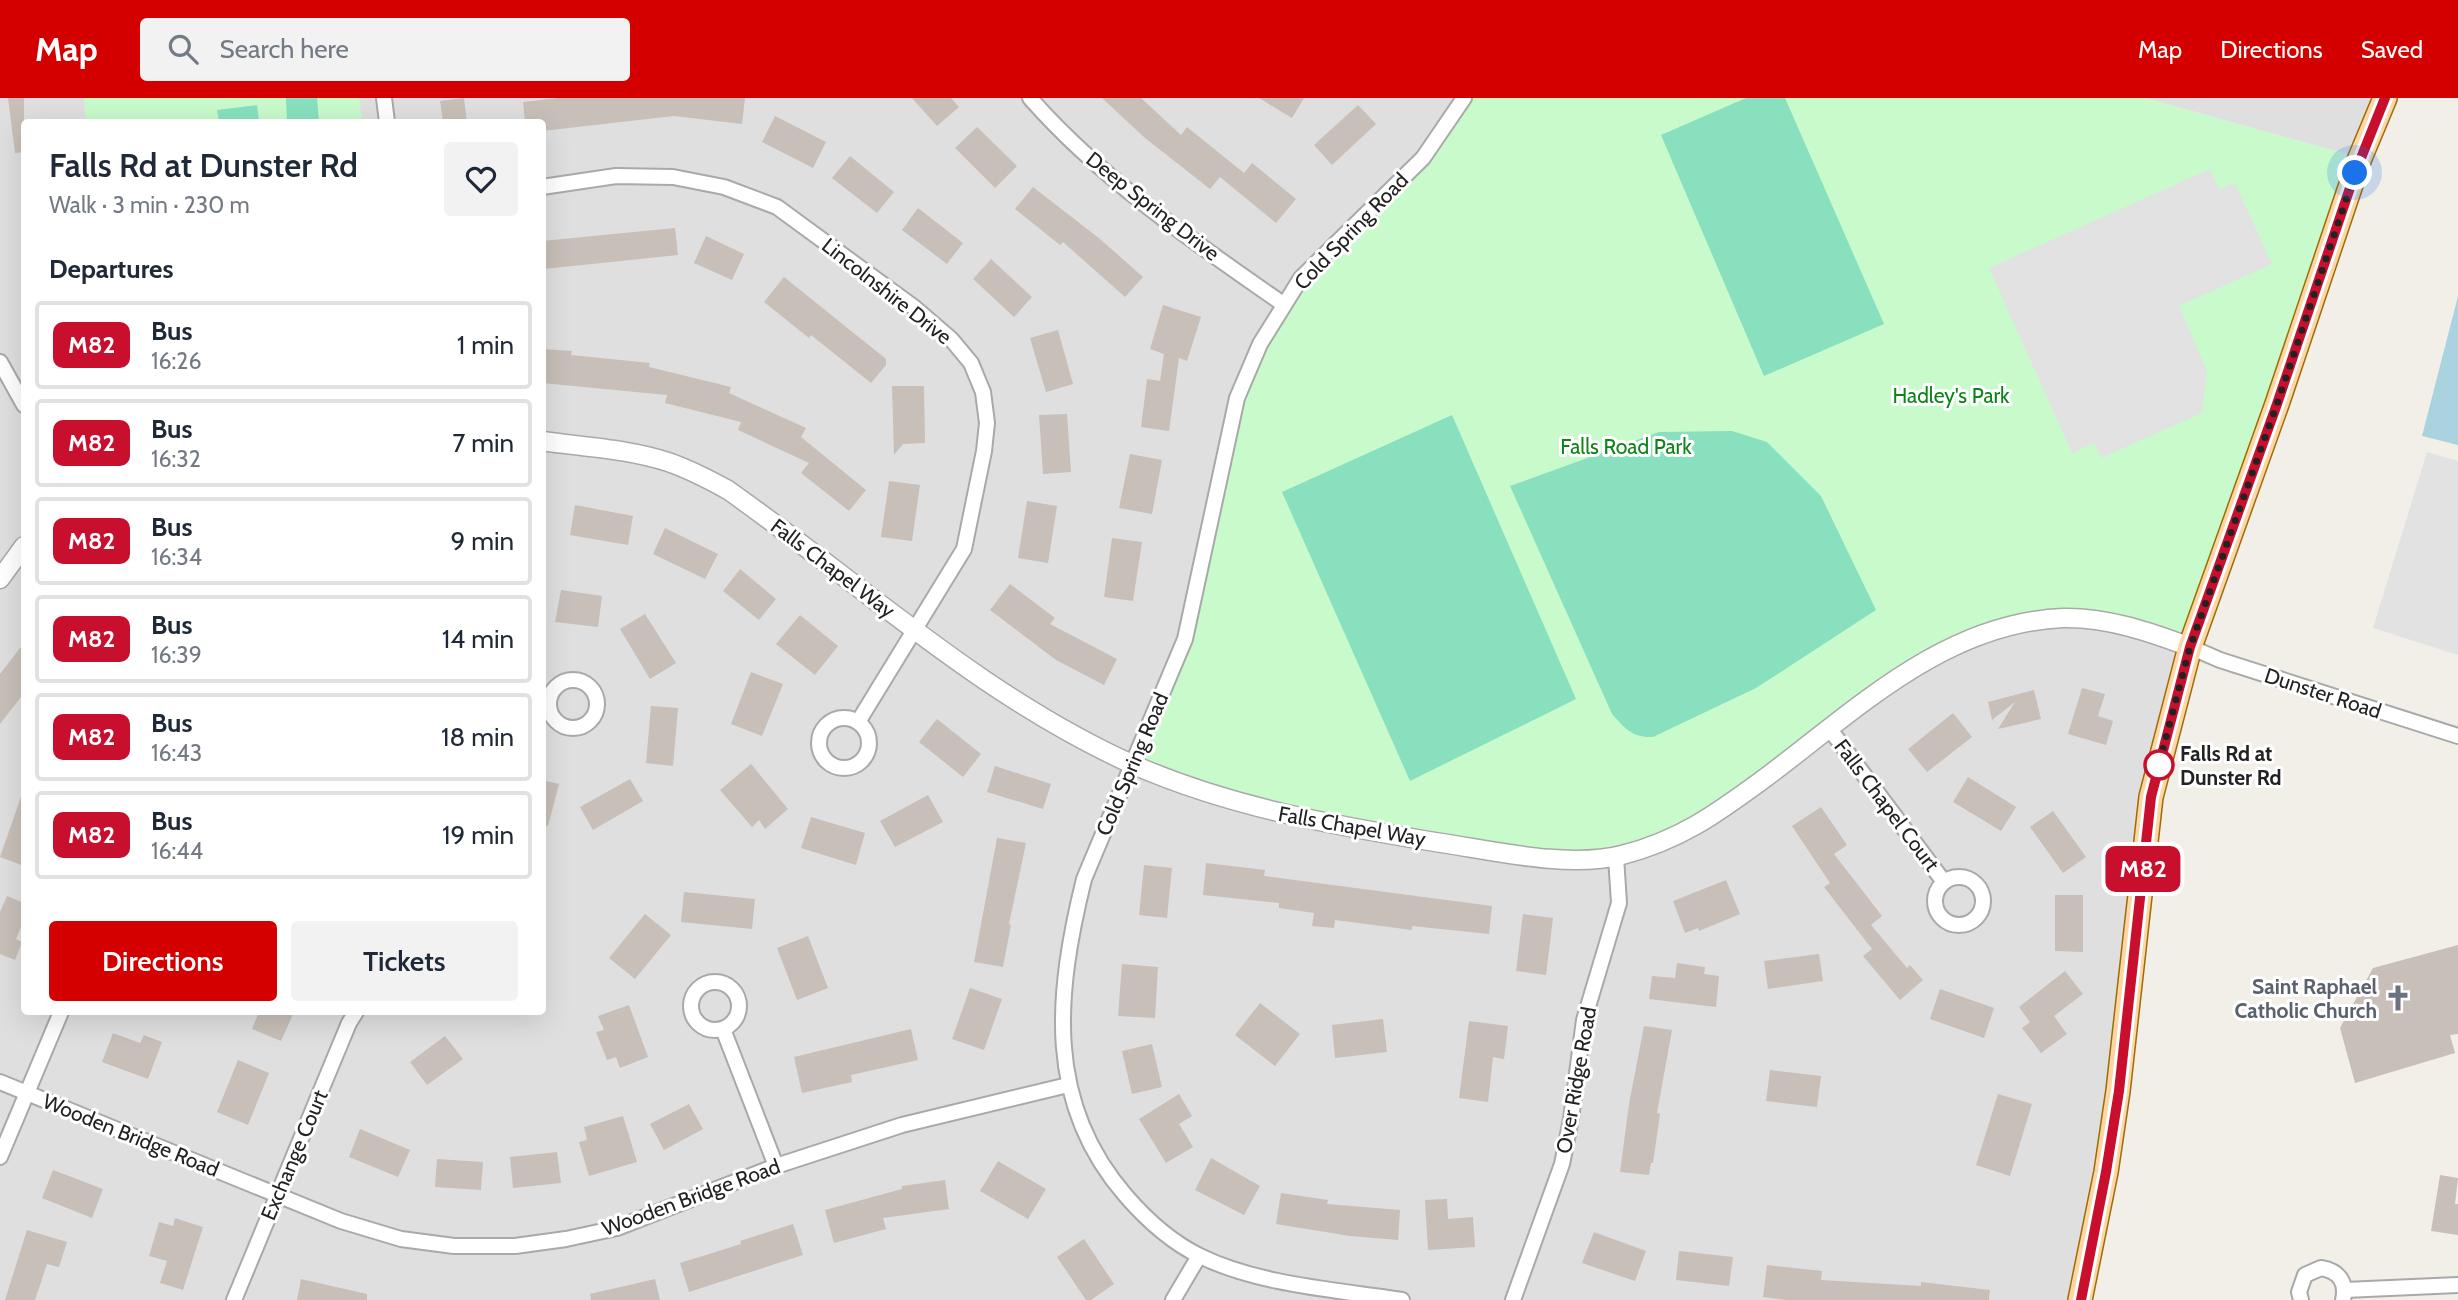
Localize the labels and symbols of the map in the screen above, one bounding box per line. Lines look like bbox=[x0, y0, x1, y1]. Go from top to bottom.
street label: Deep Spring Drive bbox=[1081, 146, 1225, 266]
your location bbox=[2337, 155, 2372, 190]
street label: Cold Spring Road bbox=[1289, 167, 1413, 295]
street label: Lincolnshire Drive bbox=[817, 233, 957, 350]
park label: Hadley's Park bbox=[1892, 383, 2010, 408]
park label: Falls Road Park bbox=[1560, 434, 1692, 459]
street label: Falls Chapel Way bbox=[766, 513, 900, 623]
street label: Dunster Road bbox=[2261, 662, 2385, 724]
street label: Cold Spring Road bbox=[1091, 689, 1173, 839]
street label: Falls Chapel Court bbox=[1829, 734, 1945, 876]
place label: Falls Rd at Dunster Rd bbox=[2180, 741, 2282, 790]
marker: Falls Rd at Dunster Rd bbox=[2144, 750, 2174, 780]
street label: Falls Chapel Way bbox=[1276, 801, 1428, 851]
line badge: M82 bbox=[2103, 846, 2183, 892]
place label: Saint Raphael Catholic Church bbox=[2235, 974, 2377, 1023]
church icon: Saint Raphael Catholic Church bbox=[2383, 983, 2413, 1013]
street label: Over Ridge Road bbox=[1551, 1005, 1601, 1155]
street label: Exchange Court bbox=[255, 1086, 333, 1224]
street label: Wooden Bridge Road bbox=[39, 1088, 223, 1182]
street label: Wooden Bridge Road bbox=[599, 1153, 783, 1241]

